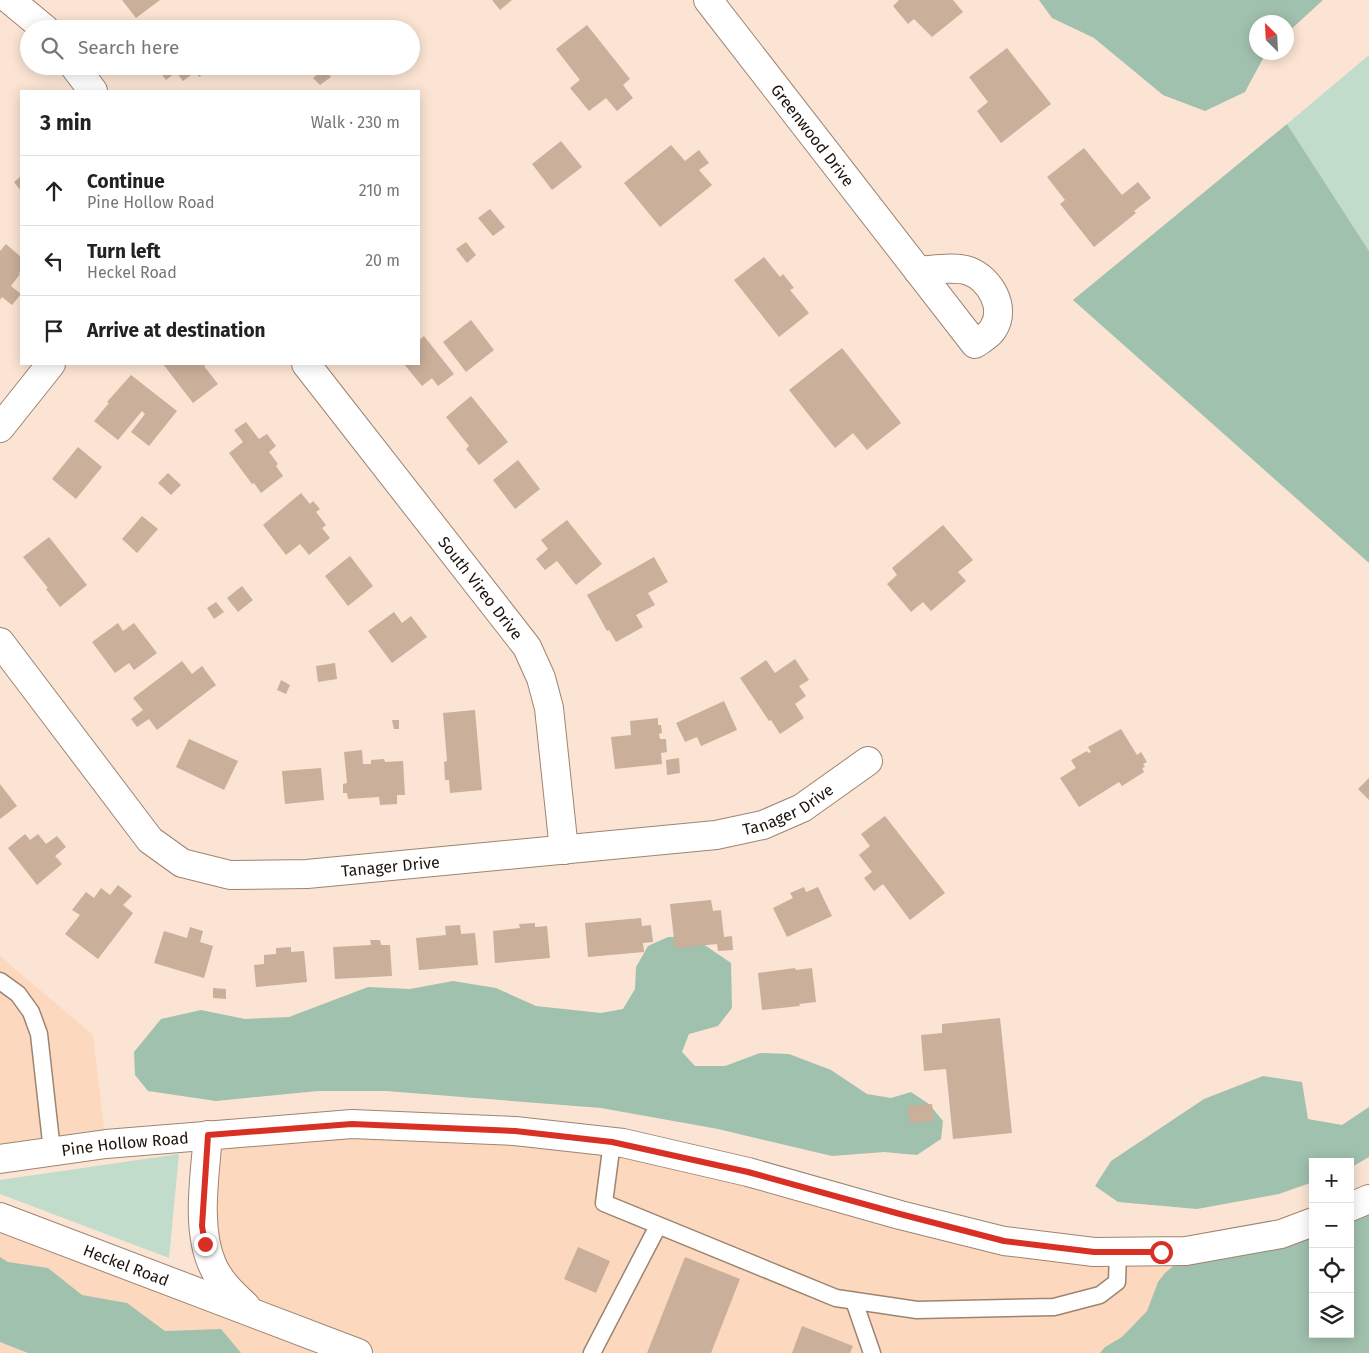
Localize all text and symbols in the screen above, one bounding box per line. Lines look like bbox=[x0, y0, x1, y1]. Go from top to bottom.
north arrow bbox=[1249, 15, 1294, 60]
search box bbox=[20, 20, 420, 75]
icon: search bbox=[38, 34, 66, 62]
text: Search here bbox=[78, 36, 179, 59]
street label: Greenwood Drive bbox=[767, 80, 858, 190]
text: 3 min bbox=[40, 110, 92, 136]
text: Walk · 230 m bbox=[311, 113, 400, 132]
text: Continue bbox=[87, 170, 165, 193]
icon: ahead bbox=[40, 177, 68, 205]
text: 210 m bbox=[359, 181, 400, 200]
text: Pine Hollow Road bbox=[87, 193, 215, 212]
text: Turn left bbox=[87, 240, 161, 263]
icon: left bbox=[40, 247, 68, 275]
text: 20 m bbox=[365, 251, 400, 270]
text: Heckel Road bbox=[87, 263, 177, 282]
icon: arrive bbox=[40, 317, 68, 345]
text: Arrive at destination bbox=[87, 319, 266, 342]
street label: South Vireo Drive bbox=[434, 533, 527, 644]
street label: Tanager Drive bbox=[741, 780, 837, 839]
street label: Tanager Drive bbox=[340, 852, 441, 881]
street label: Pine Hollow Road bbox=[60, 1128, 189, 1160]
map controls bbox=[1309, 1158, 1354, 1338]
button: + bbox=[1309, 1158, 1354, 1203]
button: − bbox=[1309, 1203, 1354, 1248]
route end bbox=[194, 1233, 217, 1256]
street label: Heckel Road bbox=[81, 1241, 171, 1290]
route start bbox=[1150, 1241, 1173, 1264]
button: locate bbox=[1309, 1248, 1354, 1293]
button: layers bbox=[1309, 1293, 1354, 1338]

